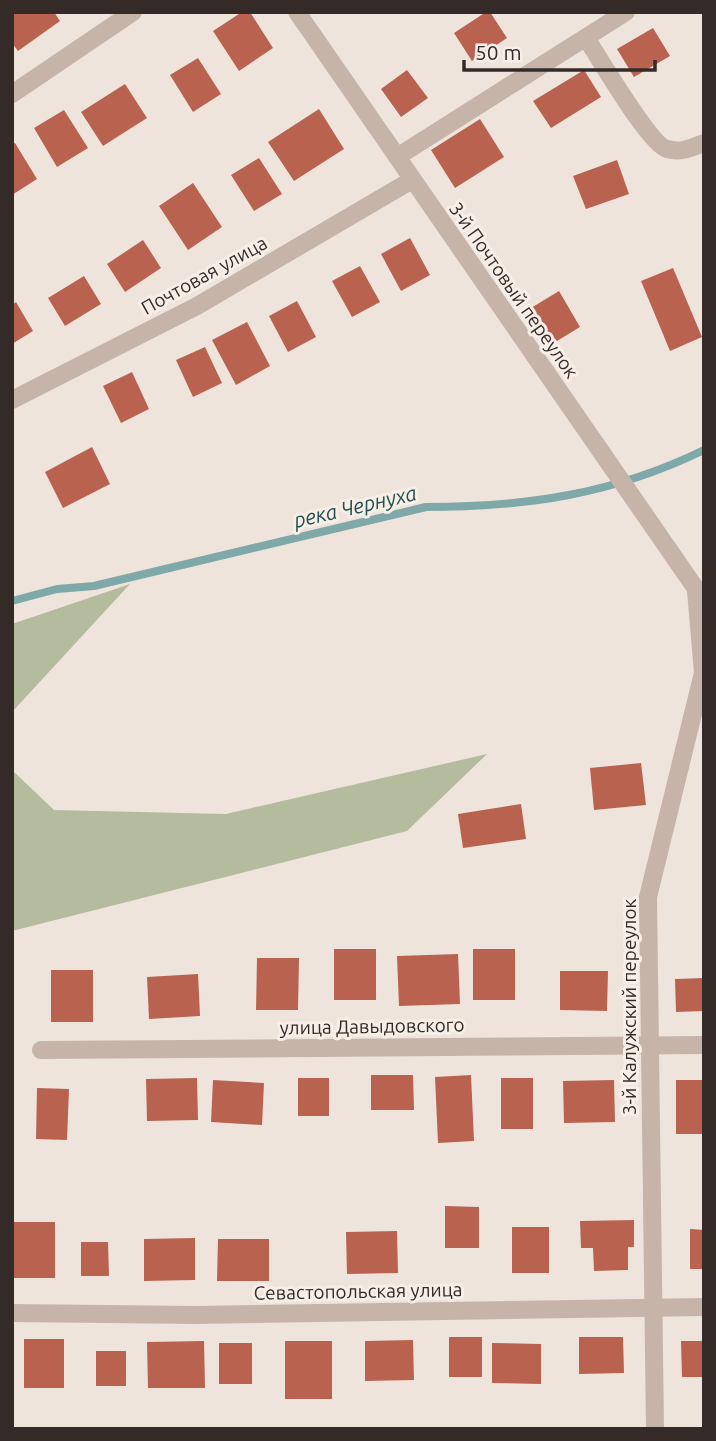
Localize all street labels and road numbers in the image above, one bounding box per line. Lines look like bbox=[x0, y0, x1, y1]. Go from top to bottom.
street label: 3-й Почтовый переулок bbox=[445, 198, 583, 382]
street label: Почтовая улица bbox=[137, 231, 271, 319]
street label: 3-й Калужский переулок bbox=[618, 899, 640, 1115]
street label: улица Давыдовского bbox=[279, 1013, 465, 1039]
street label: Севастопольская улица bbox=[253, 1278, 463, 1304]

